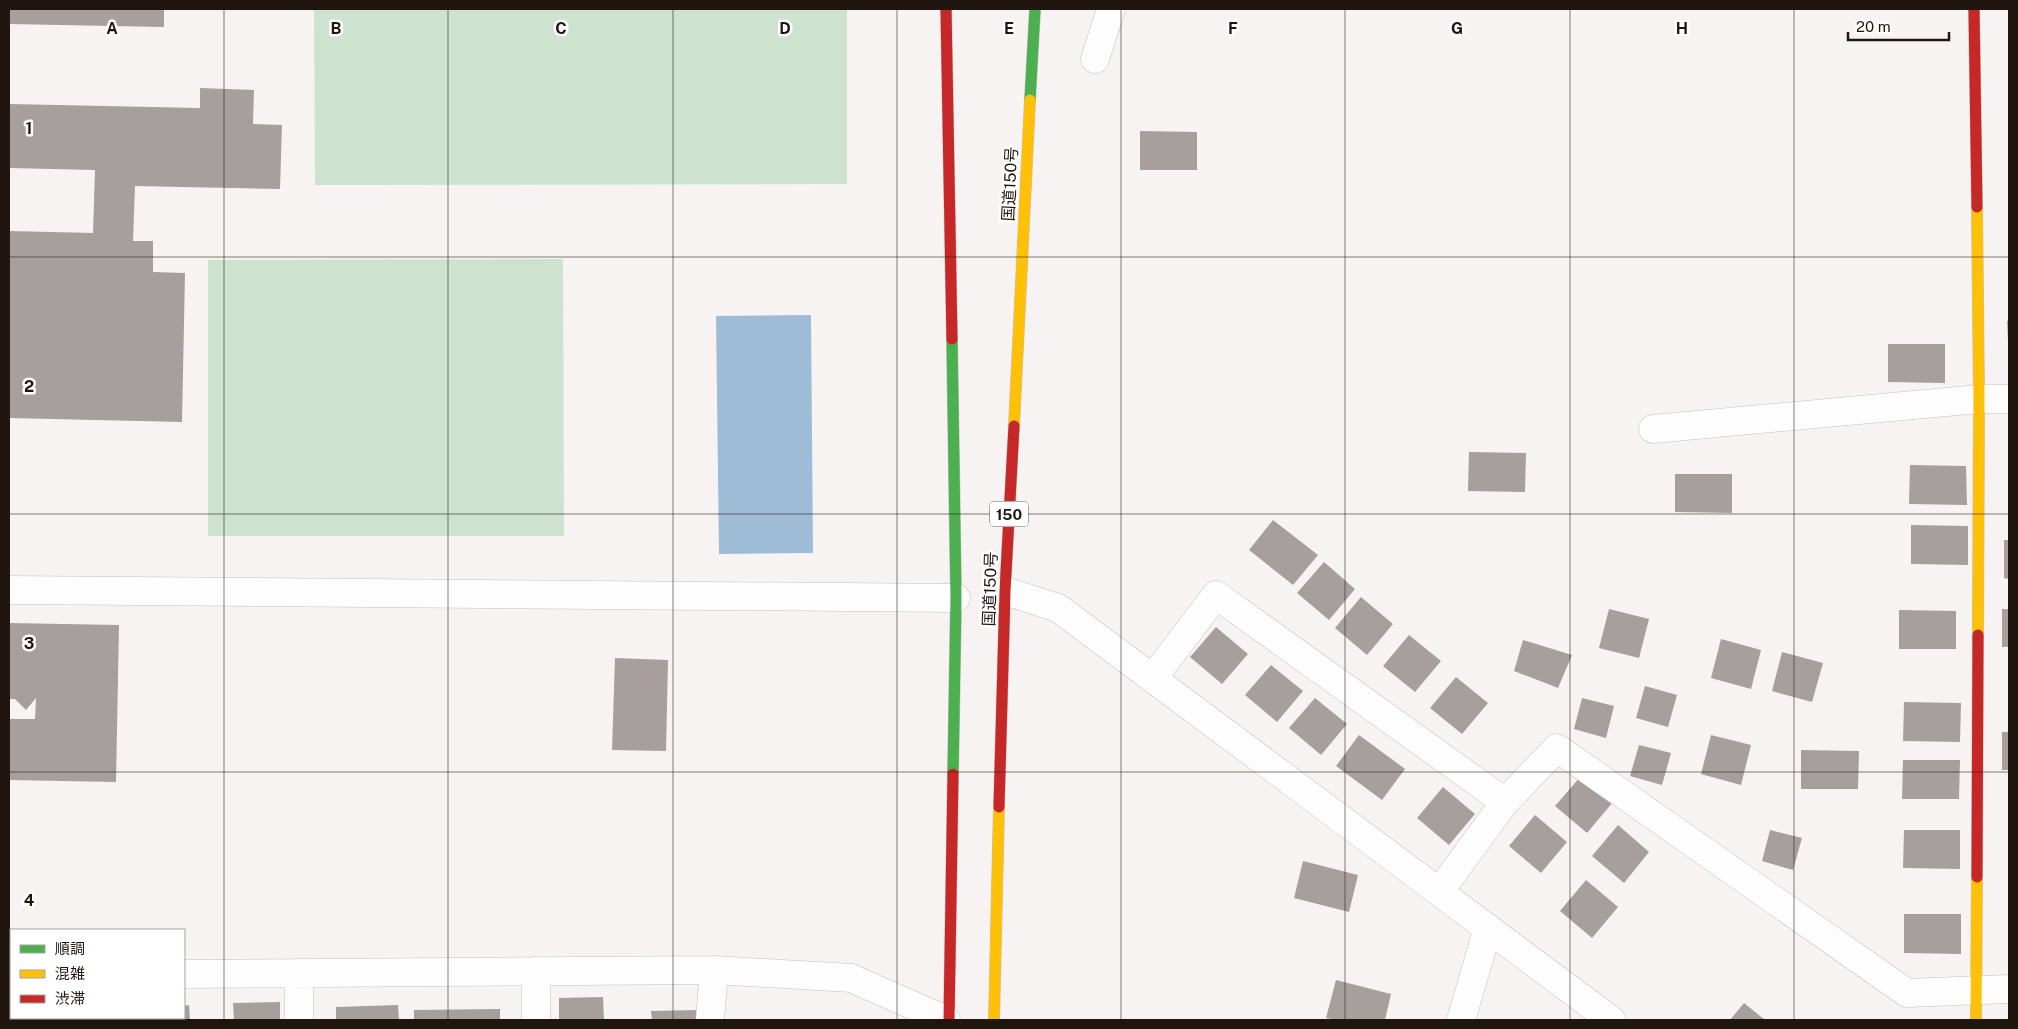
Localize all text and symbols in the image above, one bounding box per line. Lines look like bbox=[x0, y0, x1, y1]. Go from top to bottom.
scale bar bbox=[1848, 10, 1949, 42]
text: 20 m bbox=[1856, 18, 1891, 35]
text: A bbox=[106, 19, 118, 38]
text: B bbox=[331, 19, 342, 38]
text: C bbox=[555, 19, 567, 38]
text: D bbox=[779, 19, 791, 38]
text: E bbox=[1004, 19, 1014, 38]
text: F bbox=[1228, 19, 1238, 38]
text: G bbox=[1451, 19, 1463, 38]
text: H bbox=[1676, 19, 1688, 38]
text: 1 bbox=[26, 119, 32, 138]
street label: 国道150号 bbox=[999, 146, 1021, 222]
text: 2 bbox=[24, 377, 34, 396]
road number: 150 bbox=[990, 502, 1028, 526]
street label: 国道150号 bbox=[979, 551, 1001, 627]
text: 3 bbox=[24, 634, 34, 653]
text: 4 bbox=[24, 891, 35, 910]
legend bbox=[10, 929, 185, 1019]
text: 順調 bbox=[55, 940, 85, 957]
text: 混雑 bbox=[55, 965, 85, 982]
text: 渋滞 bbox=[55, 990, 85, 1007]

